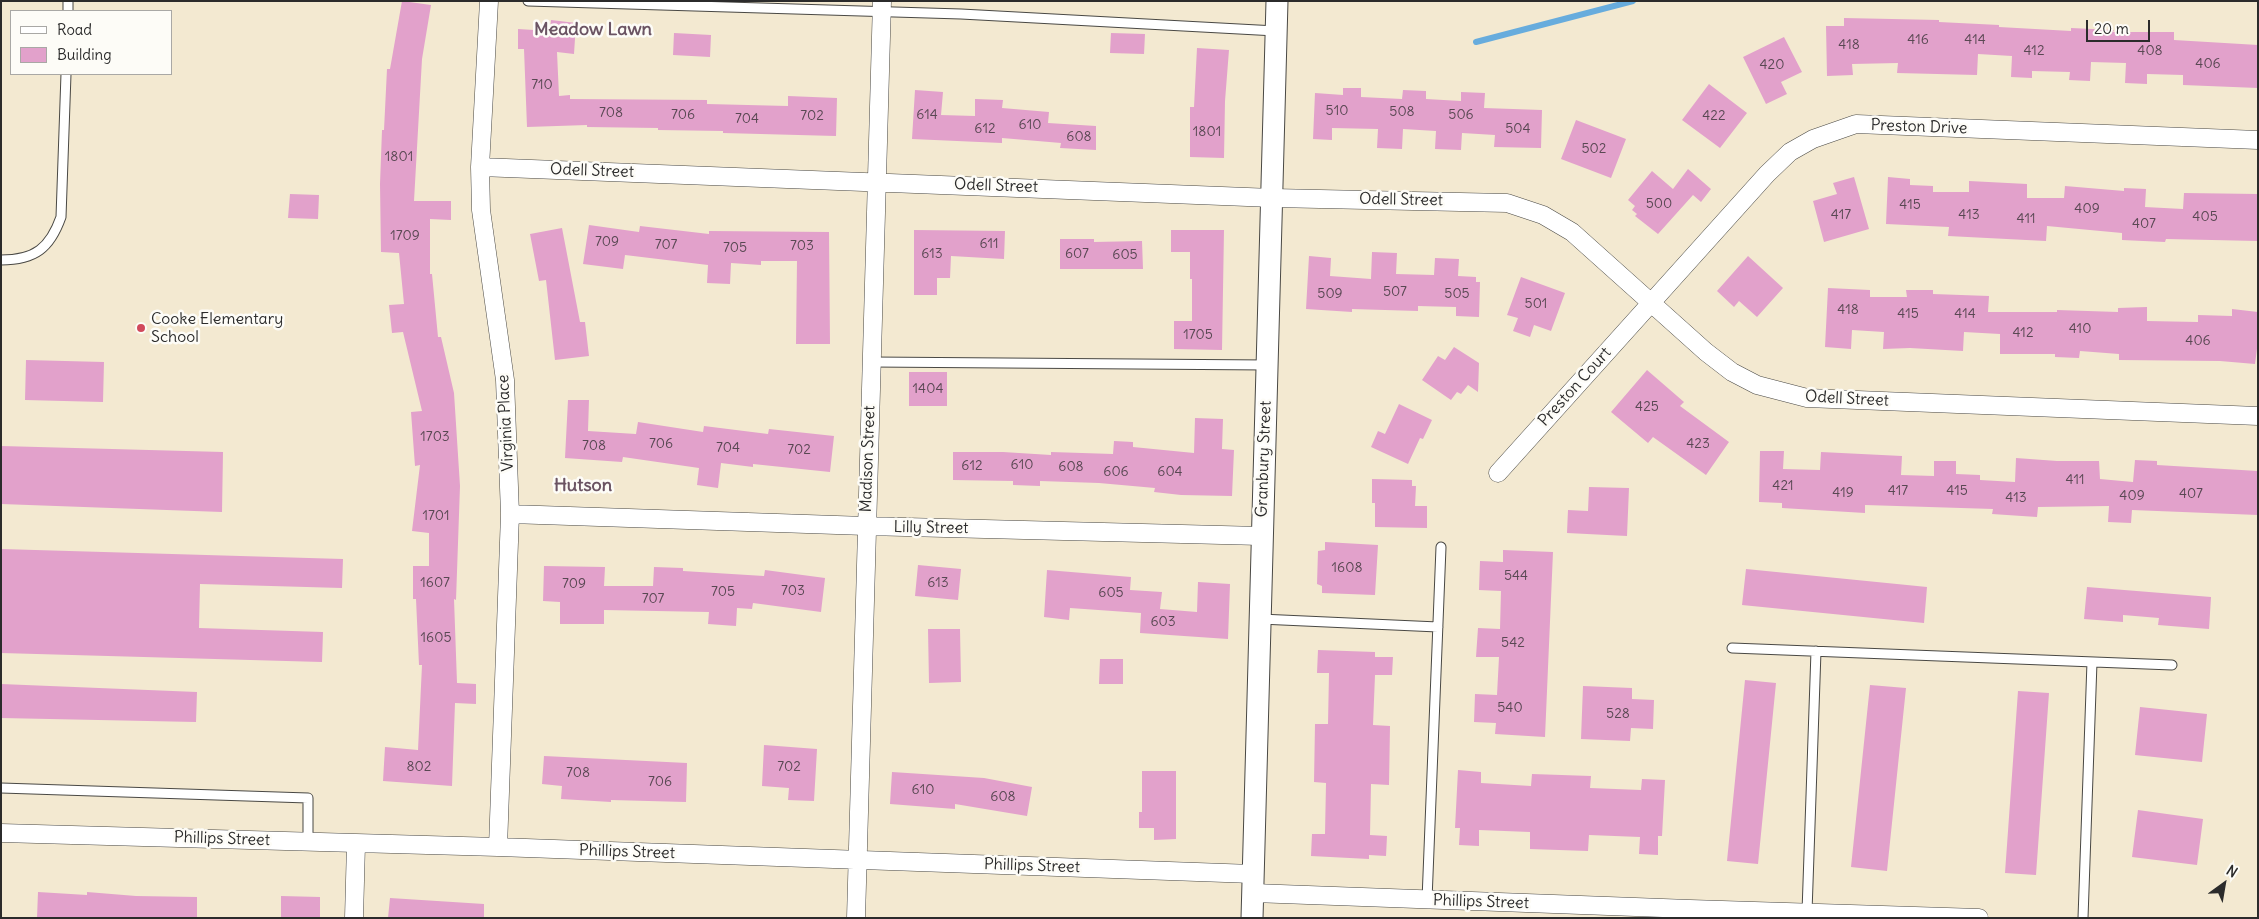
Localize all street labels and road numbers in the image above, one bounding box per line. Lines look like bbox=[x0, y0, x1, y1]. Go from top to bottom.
street label: Preston Drive bbox=[1870, 116, 1968, 138]
street label: Odell Street bbox=[550, 160, 634, 182]
street label: Odell Street bbox=[954, 175, 1038, 197]
street label: Odell Street bbox=[1359, 190, 1443, 210]
street label: Preston Court bbox=[1535, 344, 1615, 430]
street label: Virginia Place bbox=[494, 374, 518, 472]
street label: Odell Street bbox=[1805, 387, 1889, 411]
street label: Granbury Street bbox=[1252, 400, 1276, 518]
street label: Madison Street bbox=[857, 405, 879, 513]
street label: Lilly Street bbox=[893, 518, 969, 538]
street label: Phillips Street bbox=[174, 828, 270, 850]
street label: Phillips Street bbox=[579, 841, 675, 863]
street label: Phillips Street bbox=[984, 855, 1080, 877]
street label: Phillips Street bbox=[1433, 891, 1529, 913]

